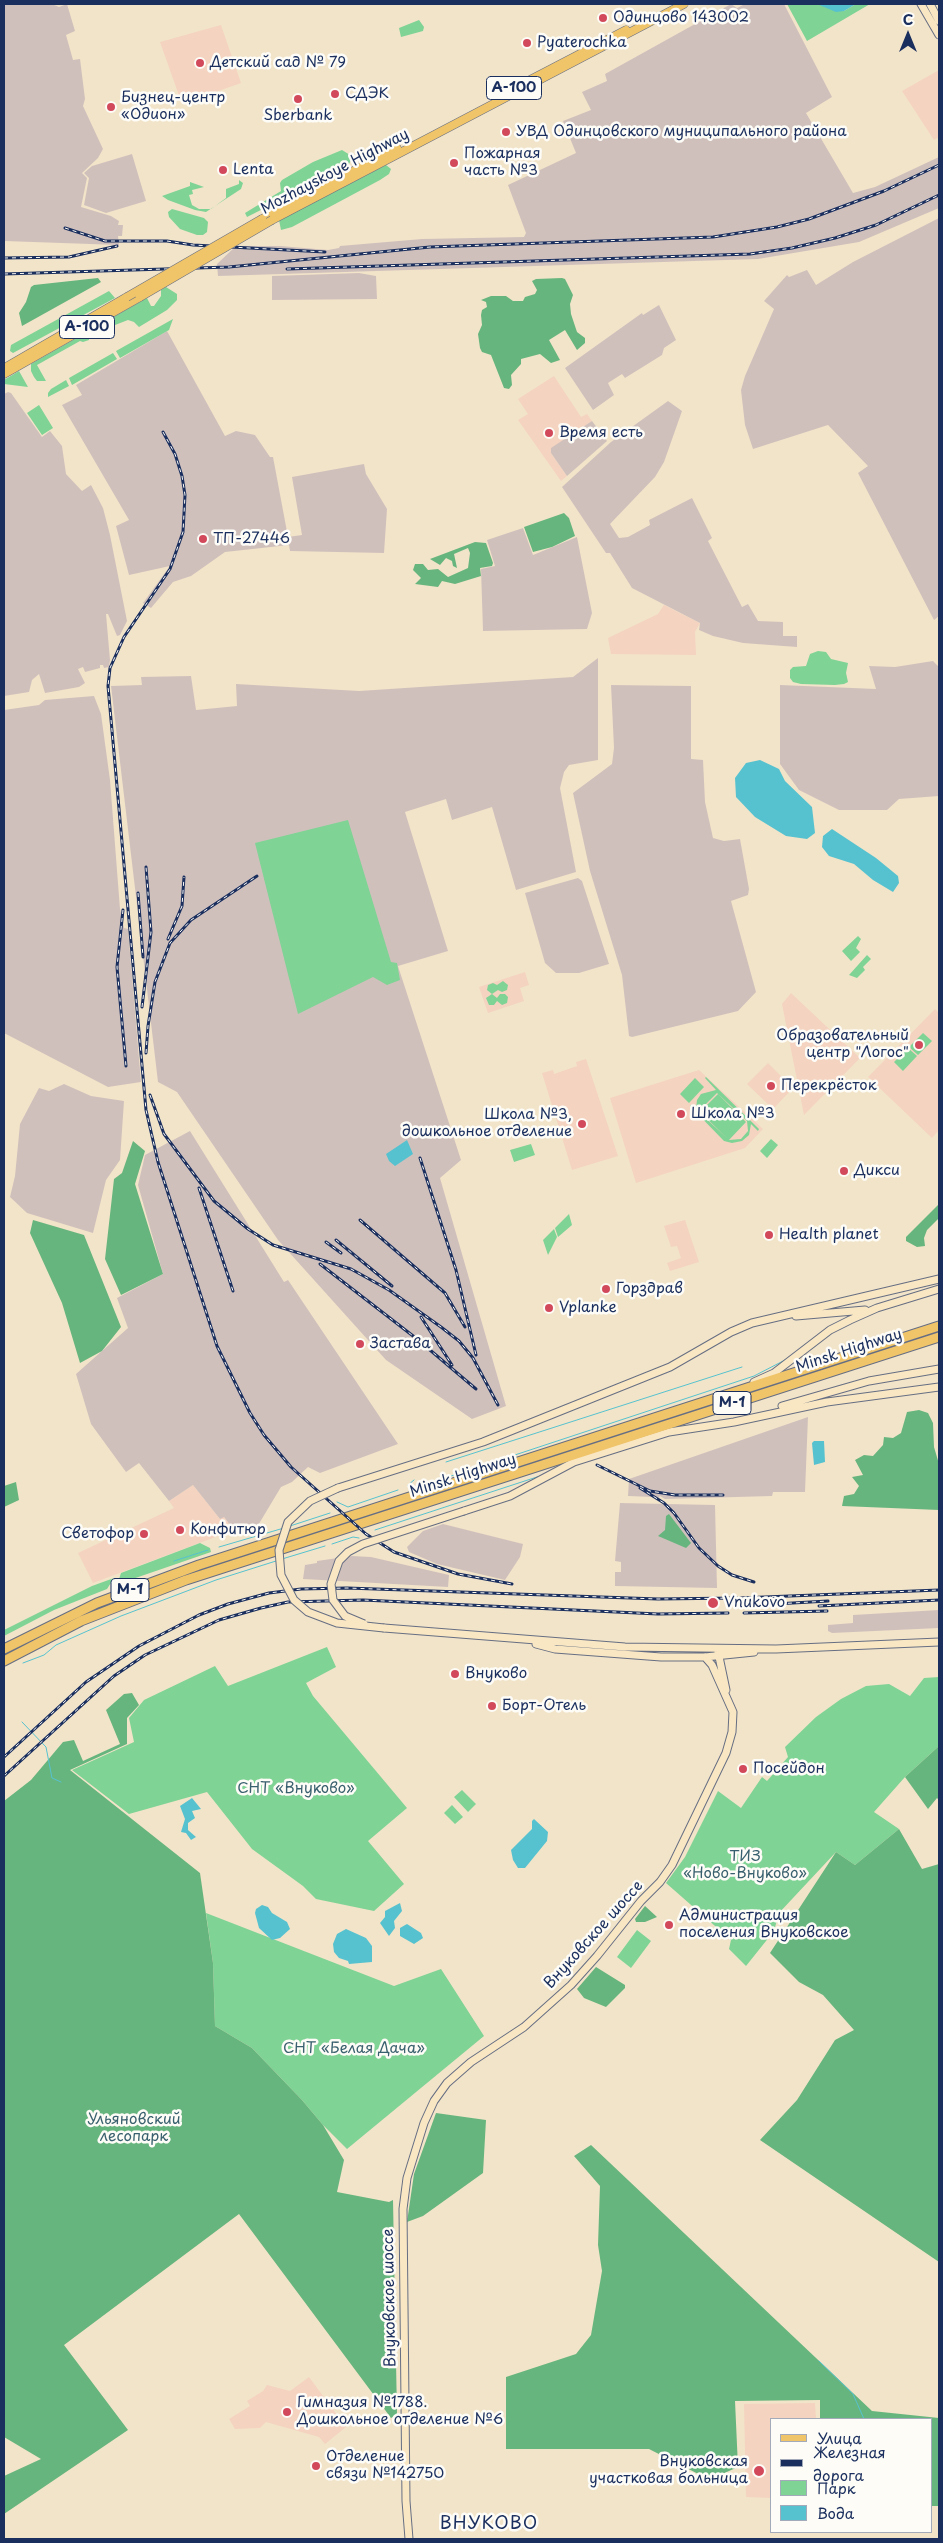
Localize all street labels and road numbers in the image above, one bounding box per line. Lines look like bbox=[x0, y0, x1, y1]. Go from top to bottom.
road number: А-100 bbox=[486, 76, 542, 100]
street label: Mozhayskoye Highway bbox=[258, 125, 412, 219]
road number: А-100 bbox=[59, 316, 114, 338]
street label: Minsk Highway bbox=[794, 1325, 904, 1377]
road number: М-1 bbox=[713, 1392, 751, 1415]
street label: Minsk Highway bbox=[408, 1450, 518, 1502]
road number: М-1 bbox=[111, 1578, 149, 1602]
street label: Внуковское шоссе bbox=[541, 1877, 647, 1993]
street label: Внуковское шоссе bbox=[380, 2228, 400, 2368]

